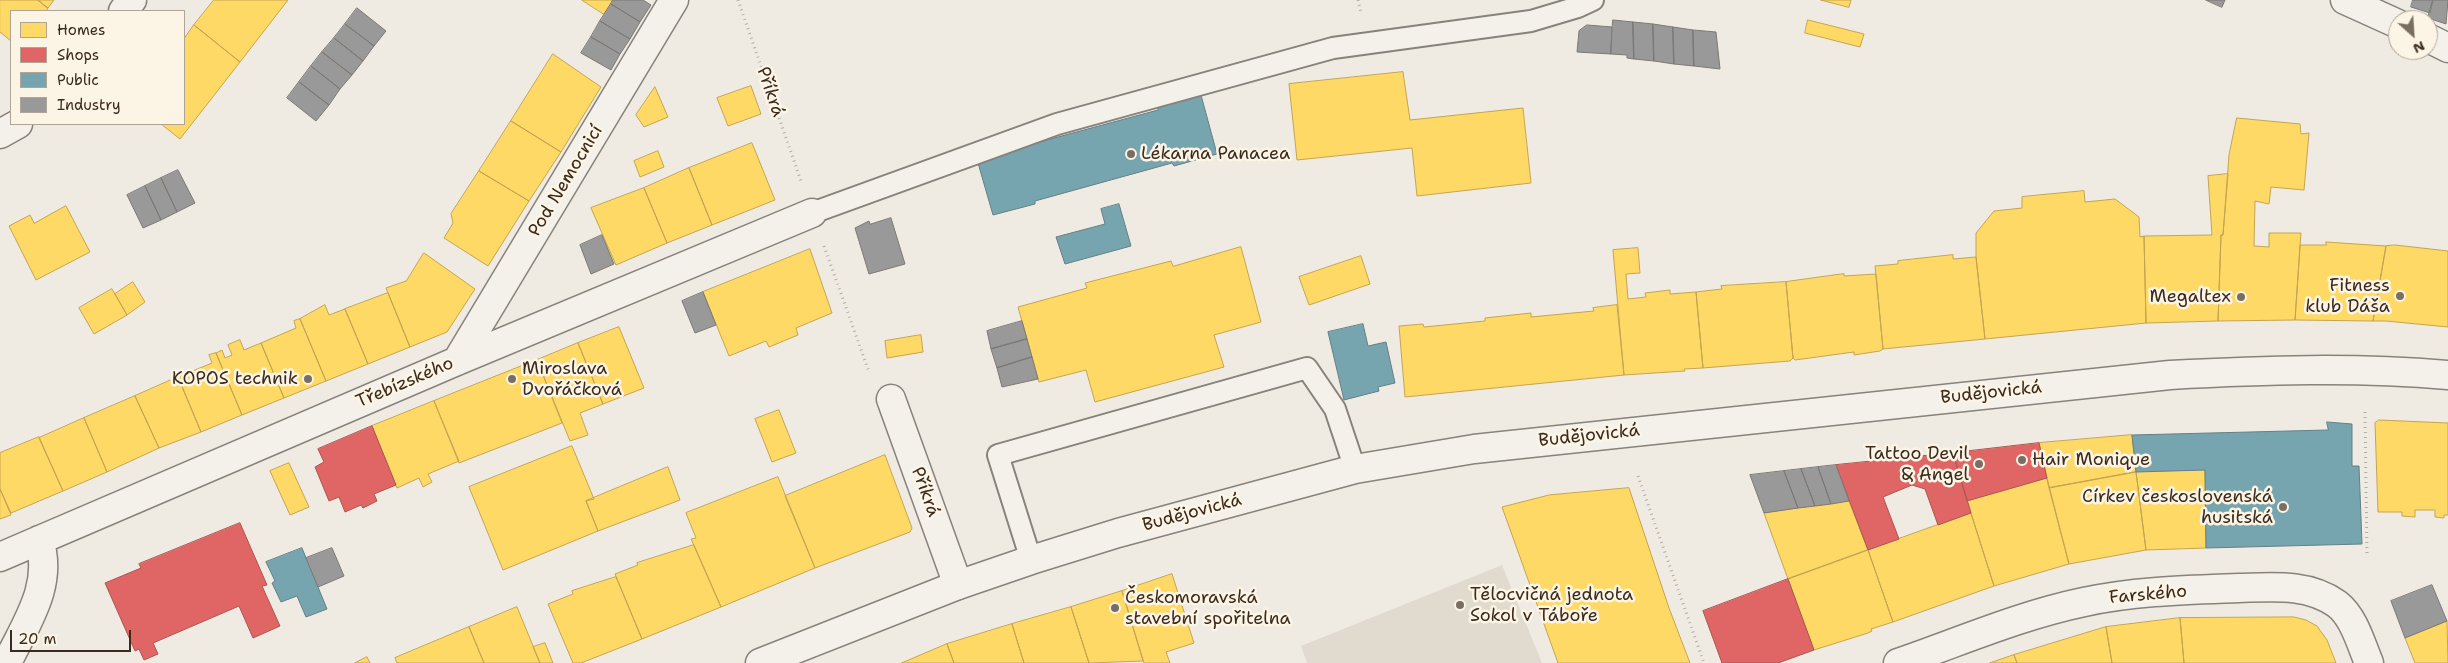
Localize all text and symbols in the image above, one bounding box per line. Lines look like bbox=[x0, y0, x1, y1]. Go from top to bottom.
legend bbox=[10, 10, 185, 125]
north arrow bbox=[2388, 10, 2438, 60]
text: Homes bbox=[57, 20, 105, 40]
text: N bbox=[2410, 37, 2428, 58]
text: Shops bbox=[57, 45, 99, 65]
street label: Příkrá bbox=[751, 64, 789, 120]
text: Public bbox=[57, 70, 99, 90]
text: Industry bbox=[57, 95, 121, 115]
street label: Pod Nemocnicí bbox=[524, 121, 608, 241]
place label: Lékarna Panacea bbox=[1141, 143, 1290, 165]
marker: Lékarna Panacea bbox=[1125, 148, 1137, 160]
place label: Fitness klub Dáša bbox=[2305, 275, 2390, 318]
place label: Megaltex bbox=[2150, 286, 2231, 308]
marker: Fitness klub Dáša bbox=[2394, 290, 2406, 302]
marker: Megaltex bbox=[2235, 291, 2247, 303]
street label: Třebízského bbox=[353, 353, 457, 413]
place label: Miroslava Dvořáčková bbox=[522, 358, 622, 400]
place label: KOPOS technik bbox=[172, 368, 298, 390]
marker: KOPOS technik bbox=[302, 373, 314, 385]
marker: Miroslava Dvořáčková bbox=[506, 373, 518, 385]
street label: Budějovická bbox=[1939, 377, 2043, 409]
street label: Budějovická bbox=[1537, 420, 1641, 452]
place label: Tattoo Devil & Angel bbox=[1865, 443, 1969, 486]
place label: Hair Monique bbox=[2032, 449, 2150, 471]
marker: Hair Monique bbox=[2016, 454, 2028, 466]
marker: Tattoo Devil & Angel bbox=[1973, 458, 1985, 470]
street label: Příkrá bbox=[906, 464, 944, 520]
place label: Církev československá husitská bbox=[2082, 486, 2273, 528]
street label: Budějovická bbox=[1140, 489, 1244, 537]
marker: Církev československá husitská bbox=[2277, 501, 2289, 513]
street label: Farského bbox=[2108, 581, 2188, 609]
place label: Tělocvičná jednota Sokol v Táboře bbox=[1470, 584, 1633, 626]
place label: Českomoravská stavební spořitelna bbox=[1125, 587, 1291, 630]
marker: Tělocvičná jednota Sokol v Táboře bbox=[1454, 599, 1466, 611]
marker: Českomoravská stavební spořitelna bbox=[1109, 602, 1121, 614]
scale bar bbox=[12, 620, 134, 652]
text: 20 m bbox=[18, 629, 57, 649]

